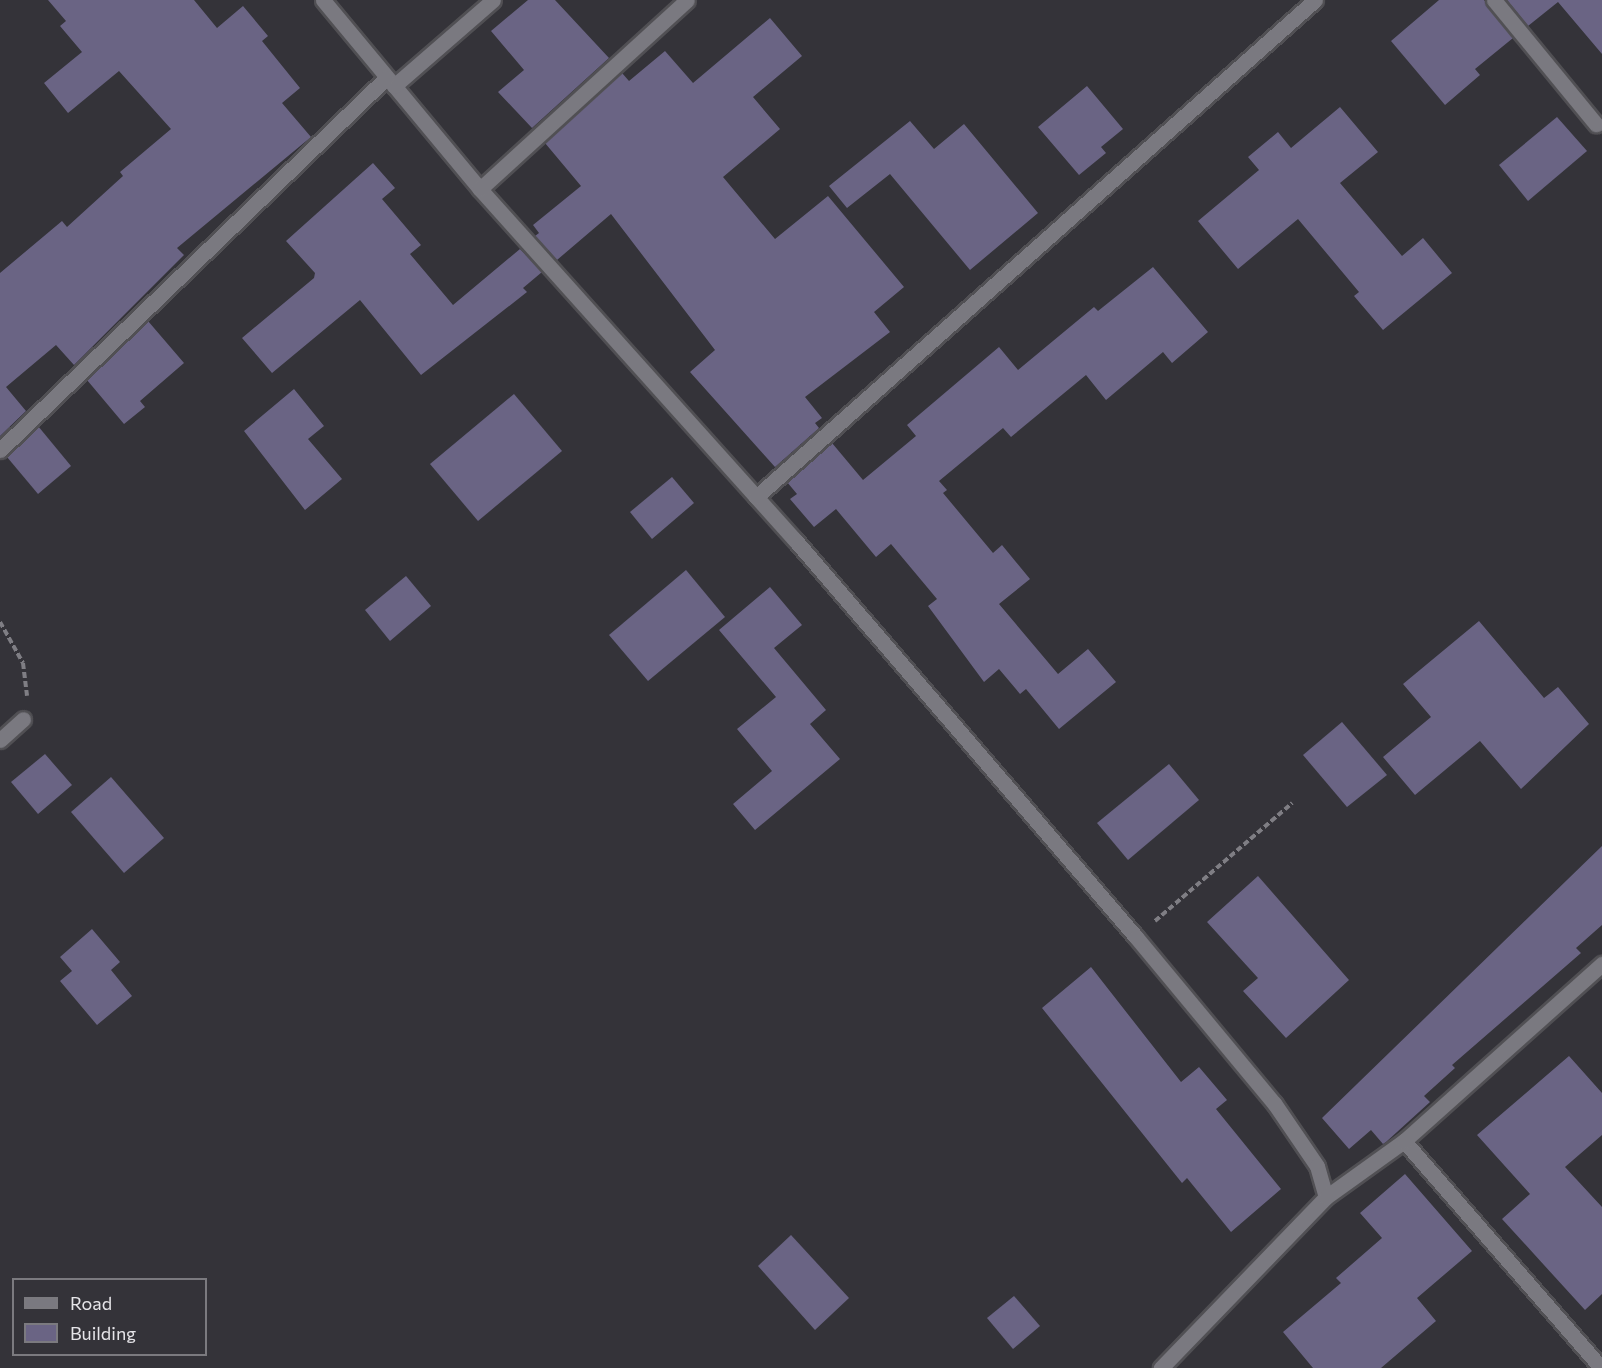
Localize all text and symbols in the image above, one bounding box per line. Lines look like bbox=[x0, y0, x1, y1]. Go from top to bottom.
legend bbox=[12, 1278, 207, 1356]
text: Road bbox=[70, 1292, 112, 1314]
text: Building bbox=[70, 1322, 136, 1344]

